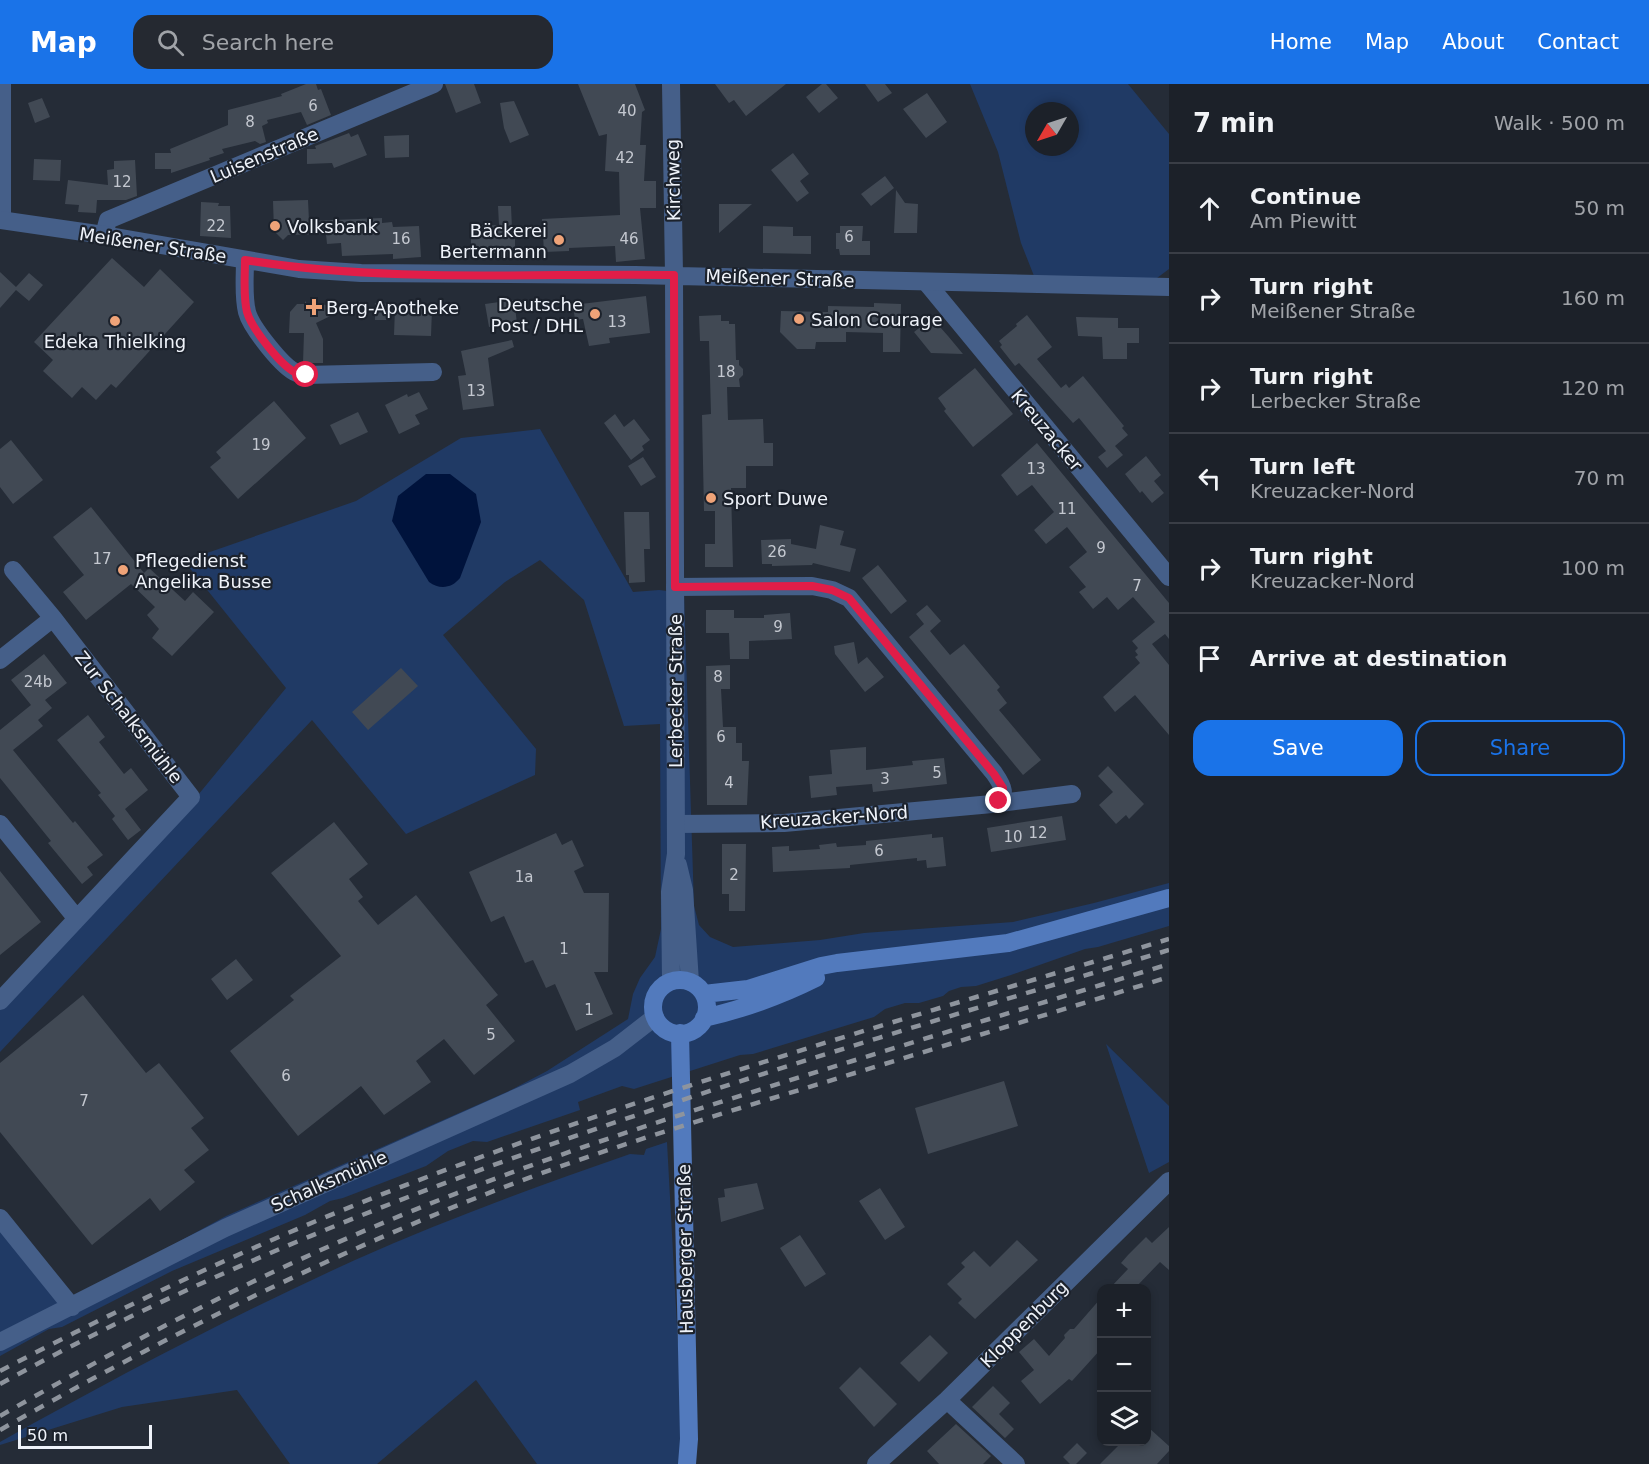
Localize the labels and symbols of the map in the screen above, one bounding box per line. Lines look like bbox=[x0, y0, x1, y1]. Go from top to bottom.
house number: 6 bbox=[308, 97, 318, 115]
house number: 40 bbox=[617, 102, 637, 120]
north arrow bbox=[1025, 102, 1079, 156]
house number: 8 bbox=[245, 113, 255, 131]
street label: Luisenstraße bbox=[207, 123, 321, 187]
street label: Kirchweg bbox=[662, 139, 684, 221]
house number: 42 bbox=[615, 149, 635, 167]
house number: 12 bbox=[112, 173, 132, 191]
place label: Volksbank bbox=[287, 216, 379, 237]
house number: 22 bbox=[206, 217, 226, 235]
marker: Volksbank bbox=[268, 219, 282, 233]
place label: Bäckerei Bertermann bbox=[440, 220, 547, 262]
street label: Meißener Straße bbox=[78, 223, 228, 267]
house number: 6 bbox=[844, 228, 854, 246]
house number: 16 bbox=[391, 230, 411, 248]
house number: 46 bbox=[619, 230, 639, 248]
marker: Bäckerei Bertermann bbox=[552, 233, 566, 247]
street label: Meißener Straße bbox=[705, 265, 855, 291]
place label: Deutsche Post / DHL bbox=[490, 294, 583, 336]
place label: Berg-Apotheke bbox=[326, 297, 459, 318]
marker: Berg-Apotheke bbox=[307, 300, 321, 314]
marker: Deutsche Post / DHL bbox=[588, 307, 602, 321]
place label: Salon Courage bbox=[811, 309, 943, 330]
marker: Salon Courage bbox=[792, 312, 806, 326]
house number: 13 bbox=[607, 313, 627, 331]
marker: Edeka Thielking bbox=[108, 314, 122, 328]
place label: Edeka Thielking bbox=[44, 331, 186, 352]
route start bbox=[292, 361, 318, 387]
house number: 18 bbox=[716, 363, 736, 381]
house number: 13 bbox=[466, 382, 486, 400]
street label: Kreuzacker bbox=[1007, 385, 1088, 475]
house number: 19 bbox=[251, 436, 271, 454]
house number: 13 bbox=[1026, 460, 1046, 478]
place label: Sport Duwe bbox=[723, 488, 828, 509]
marker: Sport Duwe bbox=[704, 491, 718, 505]
house number: 11 bbox=[1057, 500, 1077, 518]
house number: 9 bbox=[1096, 539, 1106, 557]
house number: 26 bbox=[767, 543, 787, 561]
house number: 17 bbox=[92, 550, 112, 568]
place label: Pflegedienst Angelika Busse bbox=[135, 550, 272, 592]
marker: Pflegedienst Angelika Busse bbox=[116, 563, 130, 577]
house number: 7 bbox=[1132, 577, 1142, 595]
street label: Lerbecker Straße bbox=[665, 614, 686, 768]
house number: 9 bbox=[773, 618, 783, 636]
street label: Zur Schalksmühle bbox=[71, 647, 187, 787]
house number: 8 bbox=[713, 668, 723, 686]
house number: 24b bbox=[24, 673, 52, 691]
house number: 6 bbox=[716, 728, 726, 746]
house number: 5 bbox=[932, 764, 942, 782]
house number: 3 bbox=[880, 770, 890, 788]
house number: 4 bbox=[724, 774, 734, 792]
route end bbox=[985, 787, 1011, 813]
street label: Kreuzacker-Nord bbox=[759, 801, 909, 833]
house number: 12 bbox=[1028, 824, 1048, 842]
house number: 10 bbox=[1003, 828, 1023, 846]
house number: 6 bbox=[874, 842, 884, 860]
house number: 2 bbox=[729, 866, 739, 884]
house number: 1a bbox=[515, 868, 533, 886]
house number: 1 bbox=[559, 940, 569, 958]
house number: 1 bbox=[584, 1001, 594, 1019]
house number: 5 bbox=[486, 1026, 496, 1044]
house number: 6 bbox=[281, 1067, 291, 1085]
house number: 7 bbox=[79, 1092, 89, 1110]
street label: Schalksmühle bbox=[268, 1146, 390, 1216]
street label: Hausberger Straße bbox=[673, 1164, 697, 1334]
street label: Kloppenburg bbox=[976, 1276, 1072, 1372]
scale bar bbox=[18, 1422, 152, 1450]

